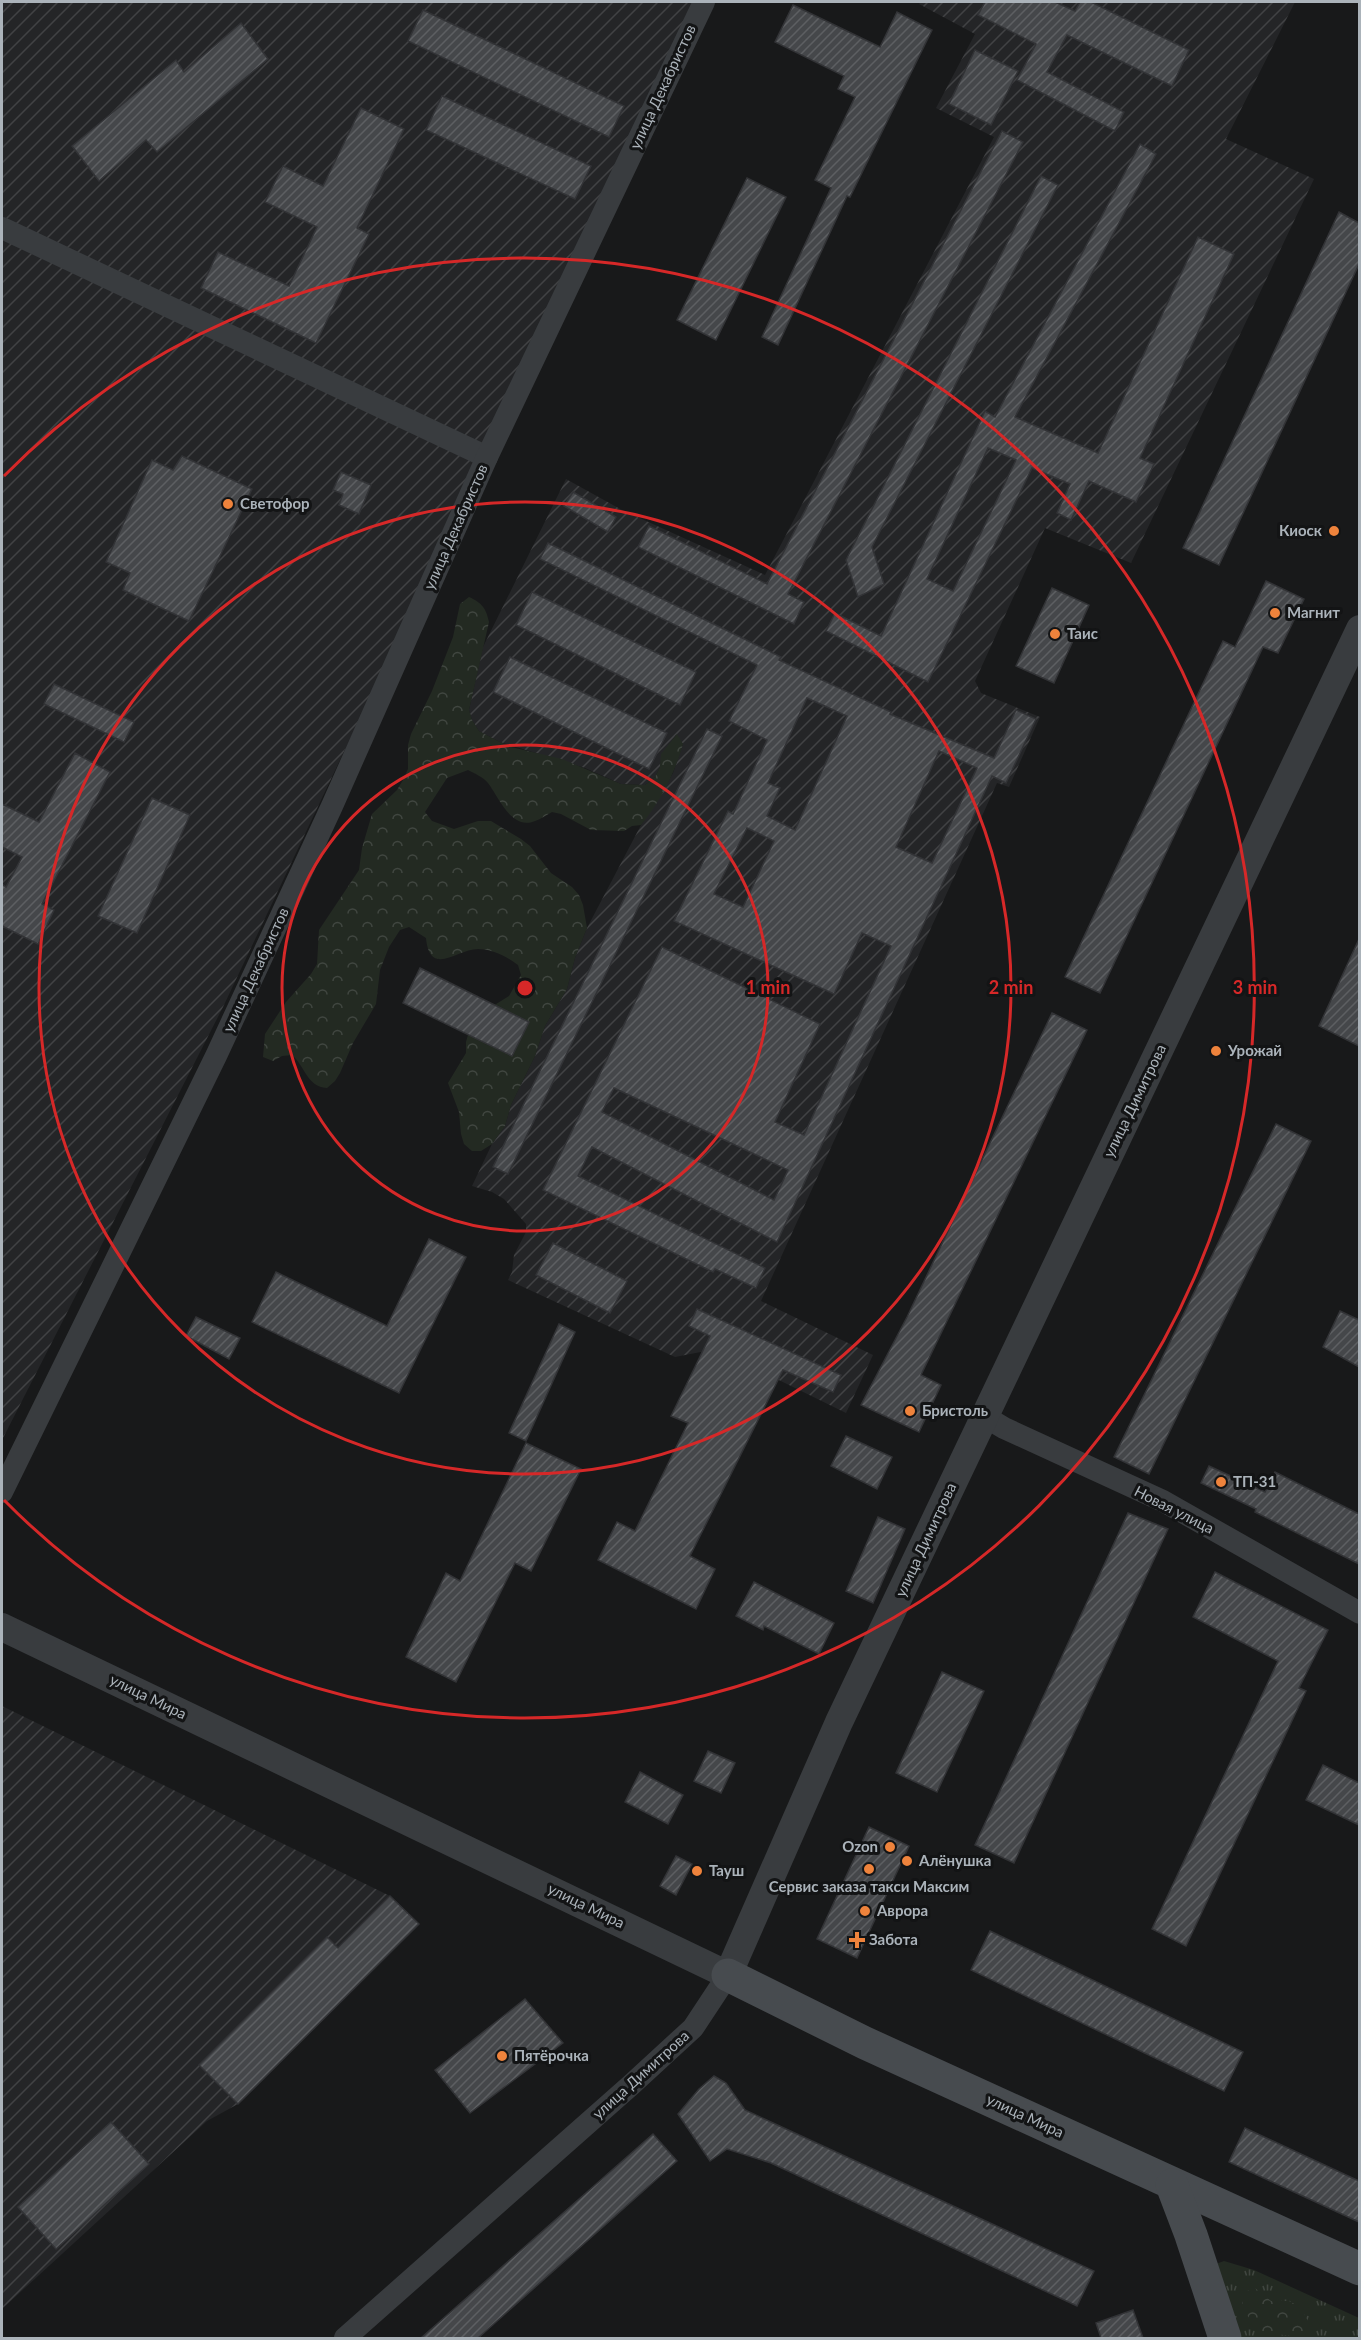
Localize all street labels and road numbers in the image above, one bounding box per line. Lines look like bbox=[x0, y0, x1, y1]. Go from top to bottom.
street label: улица Декабристов bbox=[625, 21, 699, 152]
street label: улица Декабристов bbox=[419, 461, 491, 592]
street label: улица Декабристов bbox=[218, 904, 292, 1035]
street label: улица Димитрова bbox=[1099, 1041, 1169, 1160]
street label: улица Димитрова bbox=[891, 1480, 959, 1599]
street label: Новая улица bbox=[1132, 1481, 1217, 1537]
street label: улица Мира bbox=[107, 1670, 190, 1722]
street label: улица Мира bbox=[545, 1879, 628, 1931]
street label: улица Димитрова bbox=[588, 2026, 692, 2122]
street label: улица Мира bbox=[984, 2089, 1067, 2141]

